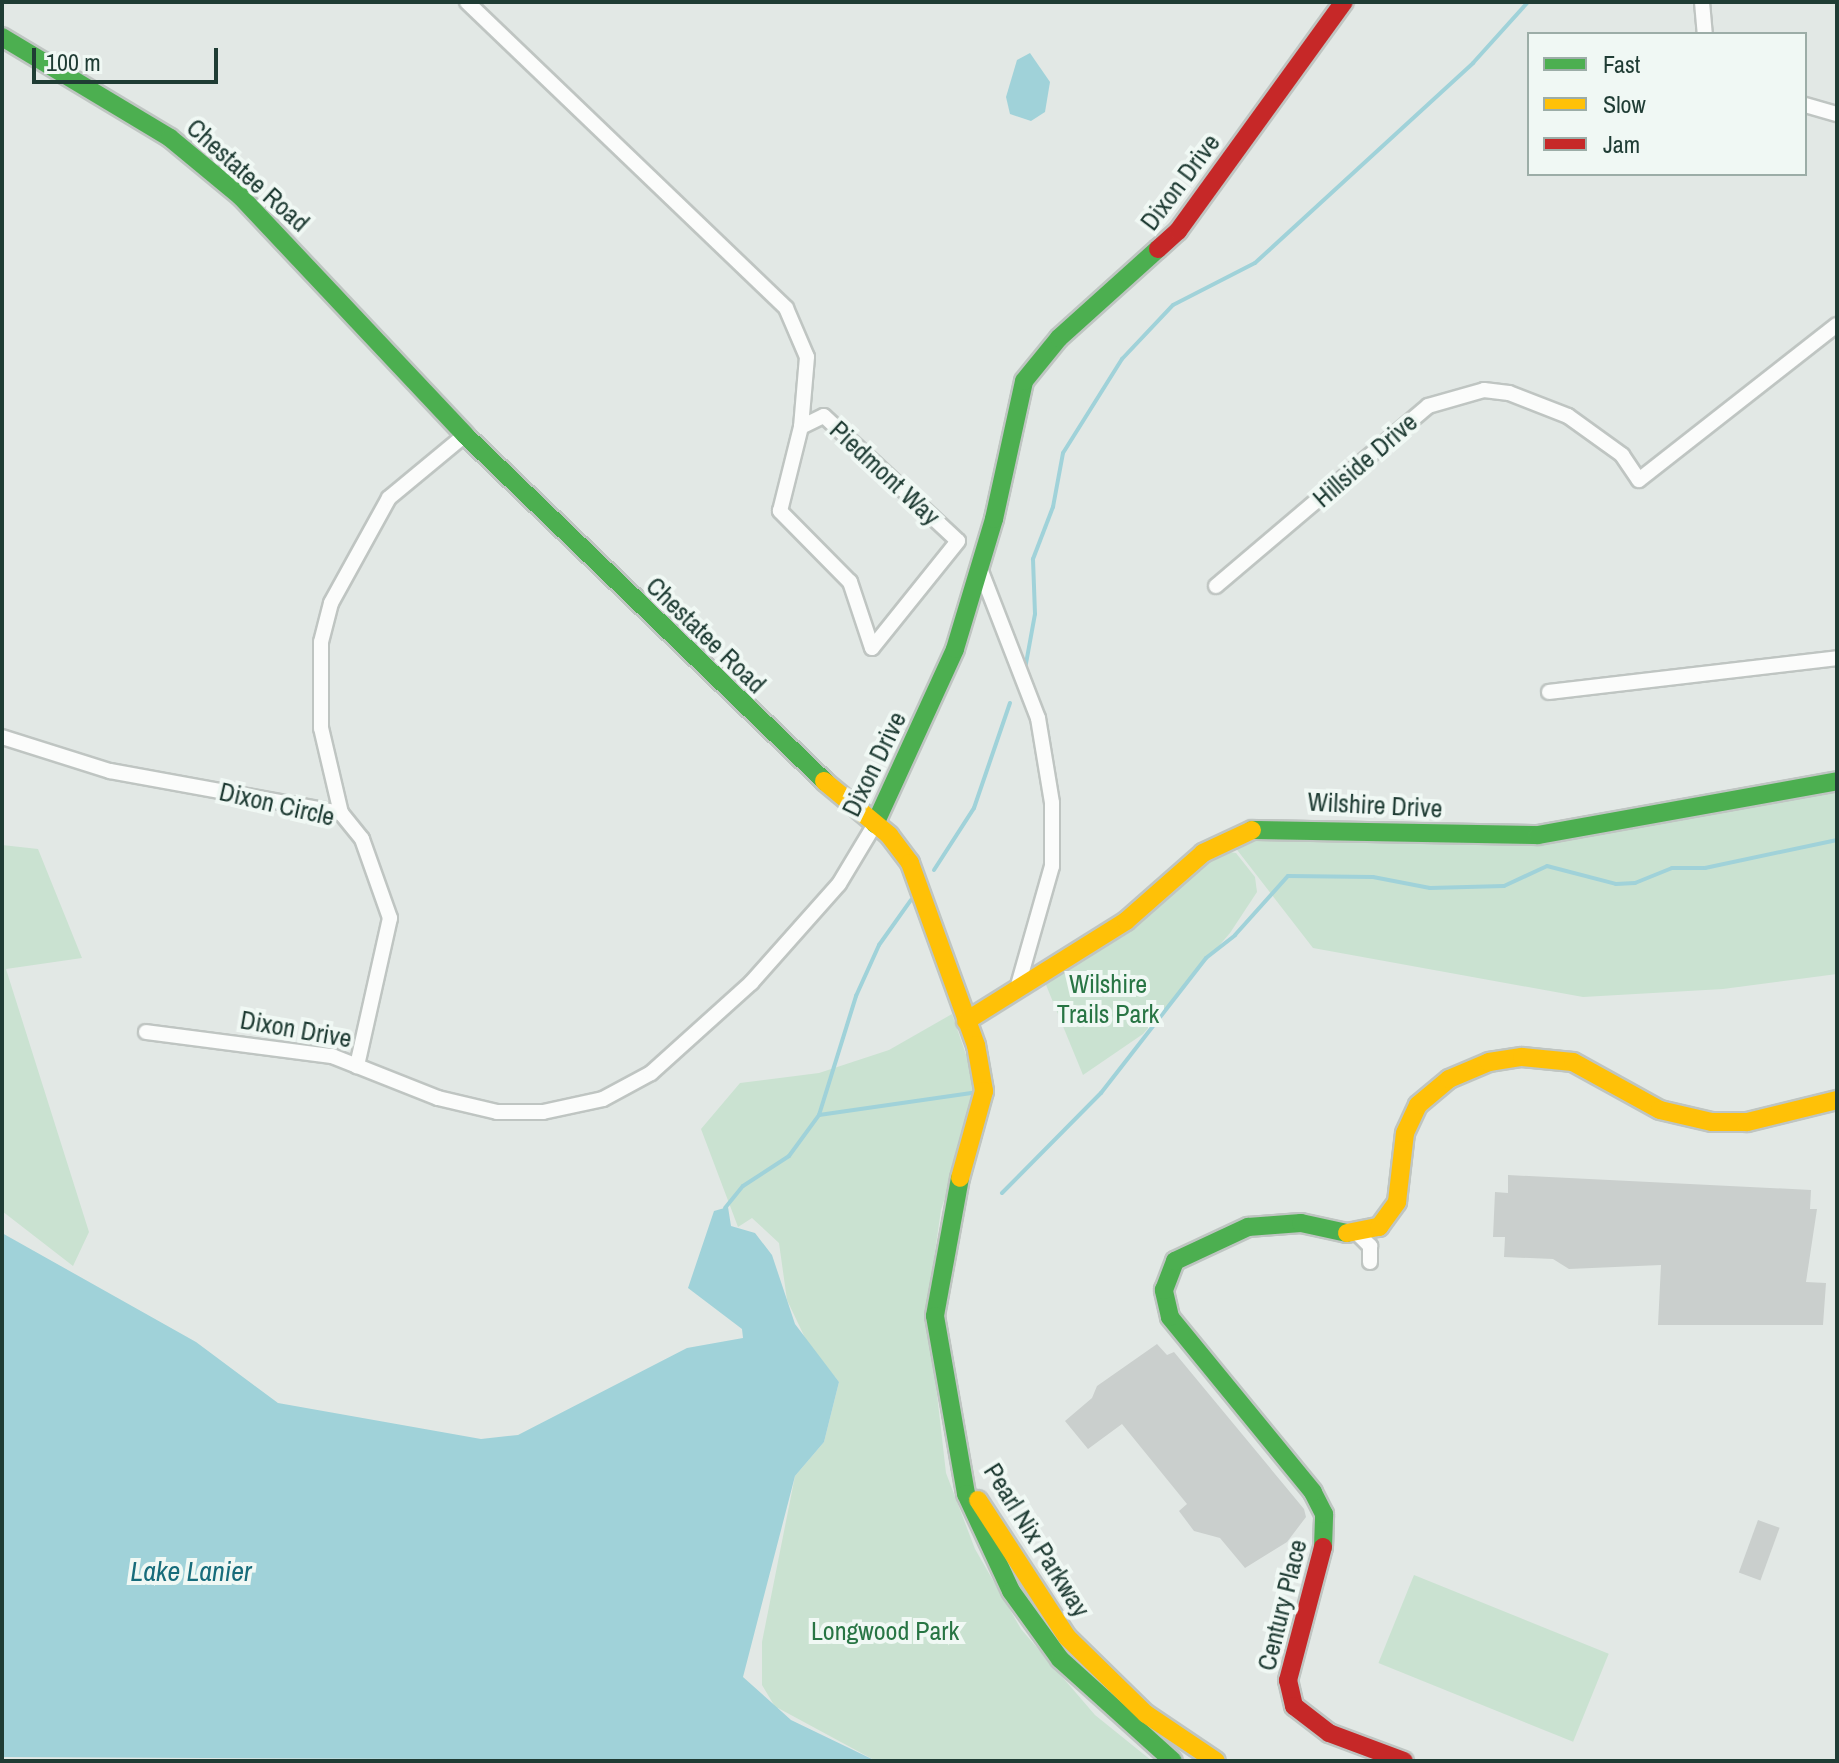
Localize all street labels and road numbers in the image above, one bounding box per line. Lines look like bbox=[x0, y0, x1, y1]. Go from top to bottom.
street label: Chestatee Road bbox=[180, 112, 316, 238]
street label: Dixon Drive bbox=[1134, 128, 1226, 236]
street label: Hillside Drive bbox=[1306, 406, 1424, 514]
street label: Piedmont Way bbox=[824, 414, 946, 532]
street label: Chestatee Road bbox=[640, 570, 772, 700]
street label: Dixon Drive bbox=[835, 707, 913, 821]
street label: Dixon Circle bbox=[216, 776, 338, 832]
street label: Wilshire Drive bbox=[1307, 786, 1443, 824]
street label: Dixon Drive bbox=[238, 1004, 354, 1054]
street label: Pearl Nix Parkway bbox=[977, 1457, 1097, 1623]
street label: Century Place bbox=[1251, 1536, 1313, 1674]

